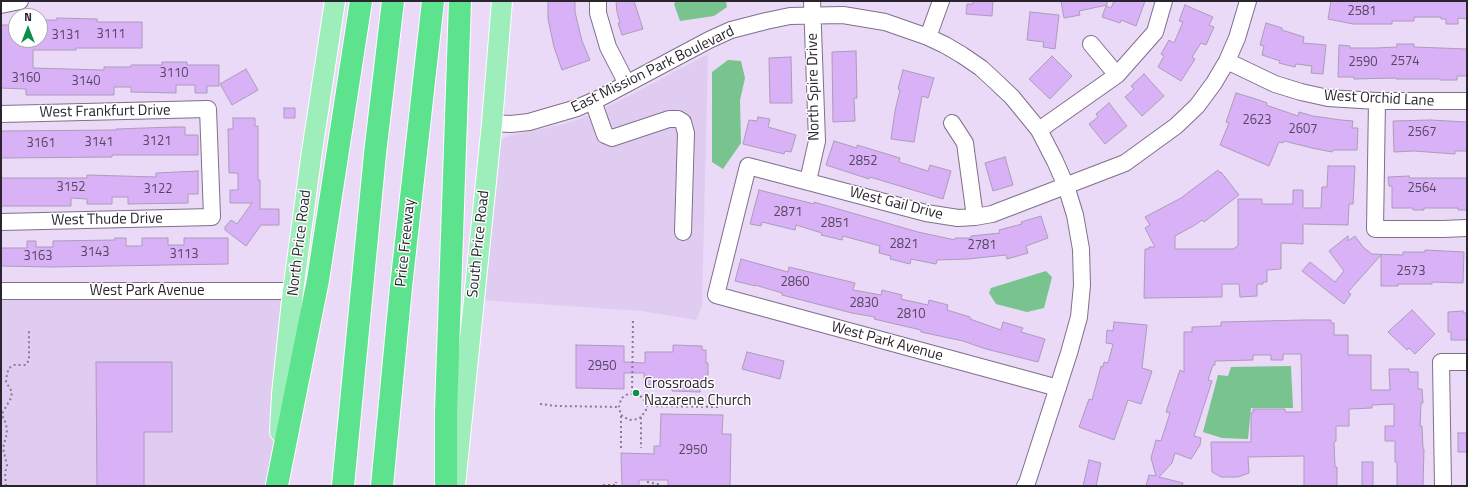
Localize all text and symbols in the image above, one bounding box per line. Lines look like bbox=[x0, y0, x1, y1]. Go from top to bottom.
house number: 2581 bbox=[1347, 4, 1377, 20]
north arrow bbox=[8, 8, 48, 48]
text: N bbox=[24, 9, 32, 25]
street label: East Mission Park Boulevard bbox=[568, 23, 738, 117]
house number: 3111 bbox=[96, 27, 126, 43]
house number: 3131 bbox=[51, 28, 81, 44]
street label: North Spire Drive bbox=[804, 33, 824, 141]
house number: 2574 bbox=[1390, 54, 1420, 70]
house number: 2590 bbox=[1348, 55, 1378, 71]
house number: 3110 bbox=[159, 66, 189, 82]
house number: 3160 bbox=[11, 71, 41, 87]
house number: 3140 bbox=[71, 74, 101, 90]
street label: West Orchid Lane bbox=[1323, 87, 1435, 111]
street label: West Frankfurt Drive bbox=[39, 102, 171, 122]
house number: 2623 bbox=[1242, 113, 1272, 129]
house number: 2607 bbox=[1288, 122, 1318, 138]
house number: 2567 bbox=[1407, 125, 1437, 141]
house number: 3121 bbox=[142, 134, 172, 150]
house number: 3141 bbox=[84, 135, 114, 151]
house number: 3161 bbox=[26, 136, 56, 152]
house number: 2852 bbox=[848, 154, 878, 170]
house number: 3152 bbox=[56, 180, 86, 196]
house number: 2564 bbox=[1407, 181, 1437, 197]
house number: 3122 bbox=[143, 182, 173, 198]
street label: West Gail Drive bbox=[847, 184, 945, 224]
street label: North Price Road bbox=[285, 189, 315, 297]
street label: South Price Road bbox=[464, 189, 494, 299]
street label: Price Freeway bbox=[392, 198, 420, 288]
house number: 2871 bbox=[773, 205, 803, 221]
street label: West Thude Drive bbox=[51, 210, 163, 230]
house number: 2851 bbox=[820, 216, 850, 232]
house number: 2821 bbox=[889, 237, 919, 253]
house number: 2781 bbox=[967, 238, 997, 254]
house number: 3143 bbox=[80, 245, 110, 261]
house number: 3113 bbox=[169, 247, 199, 263]
house number: 3163 bbox=[23, 249, 53, 265]
house number: 2573 bbox=[1396, 264, 1426, 280]
house number: 2860 bbox=[780, 275, 810, 291]
street label: West Park Avenue bbox=[89, 282, 205, 300]
house number: 2830 bbox=[849, 296, 879, 312]
house number: 2810 bbox=[896, 307, 926, 323]
street label: West Park Avenue bbox=[829, 318, 945, 366]
house number: 2950 bbox=[587, 359, 617, 375]
place label: Crossroads Nazarene Church bbox=[644, 375, 751, 410]
marker: Crossroads Nazarene Church bbox=[631, 388, 641, 398]
house number: 2950 bbox=[678, 443, 708, 459]

